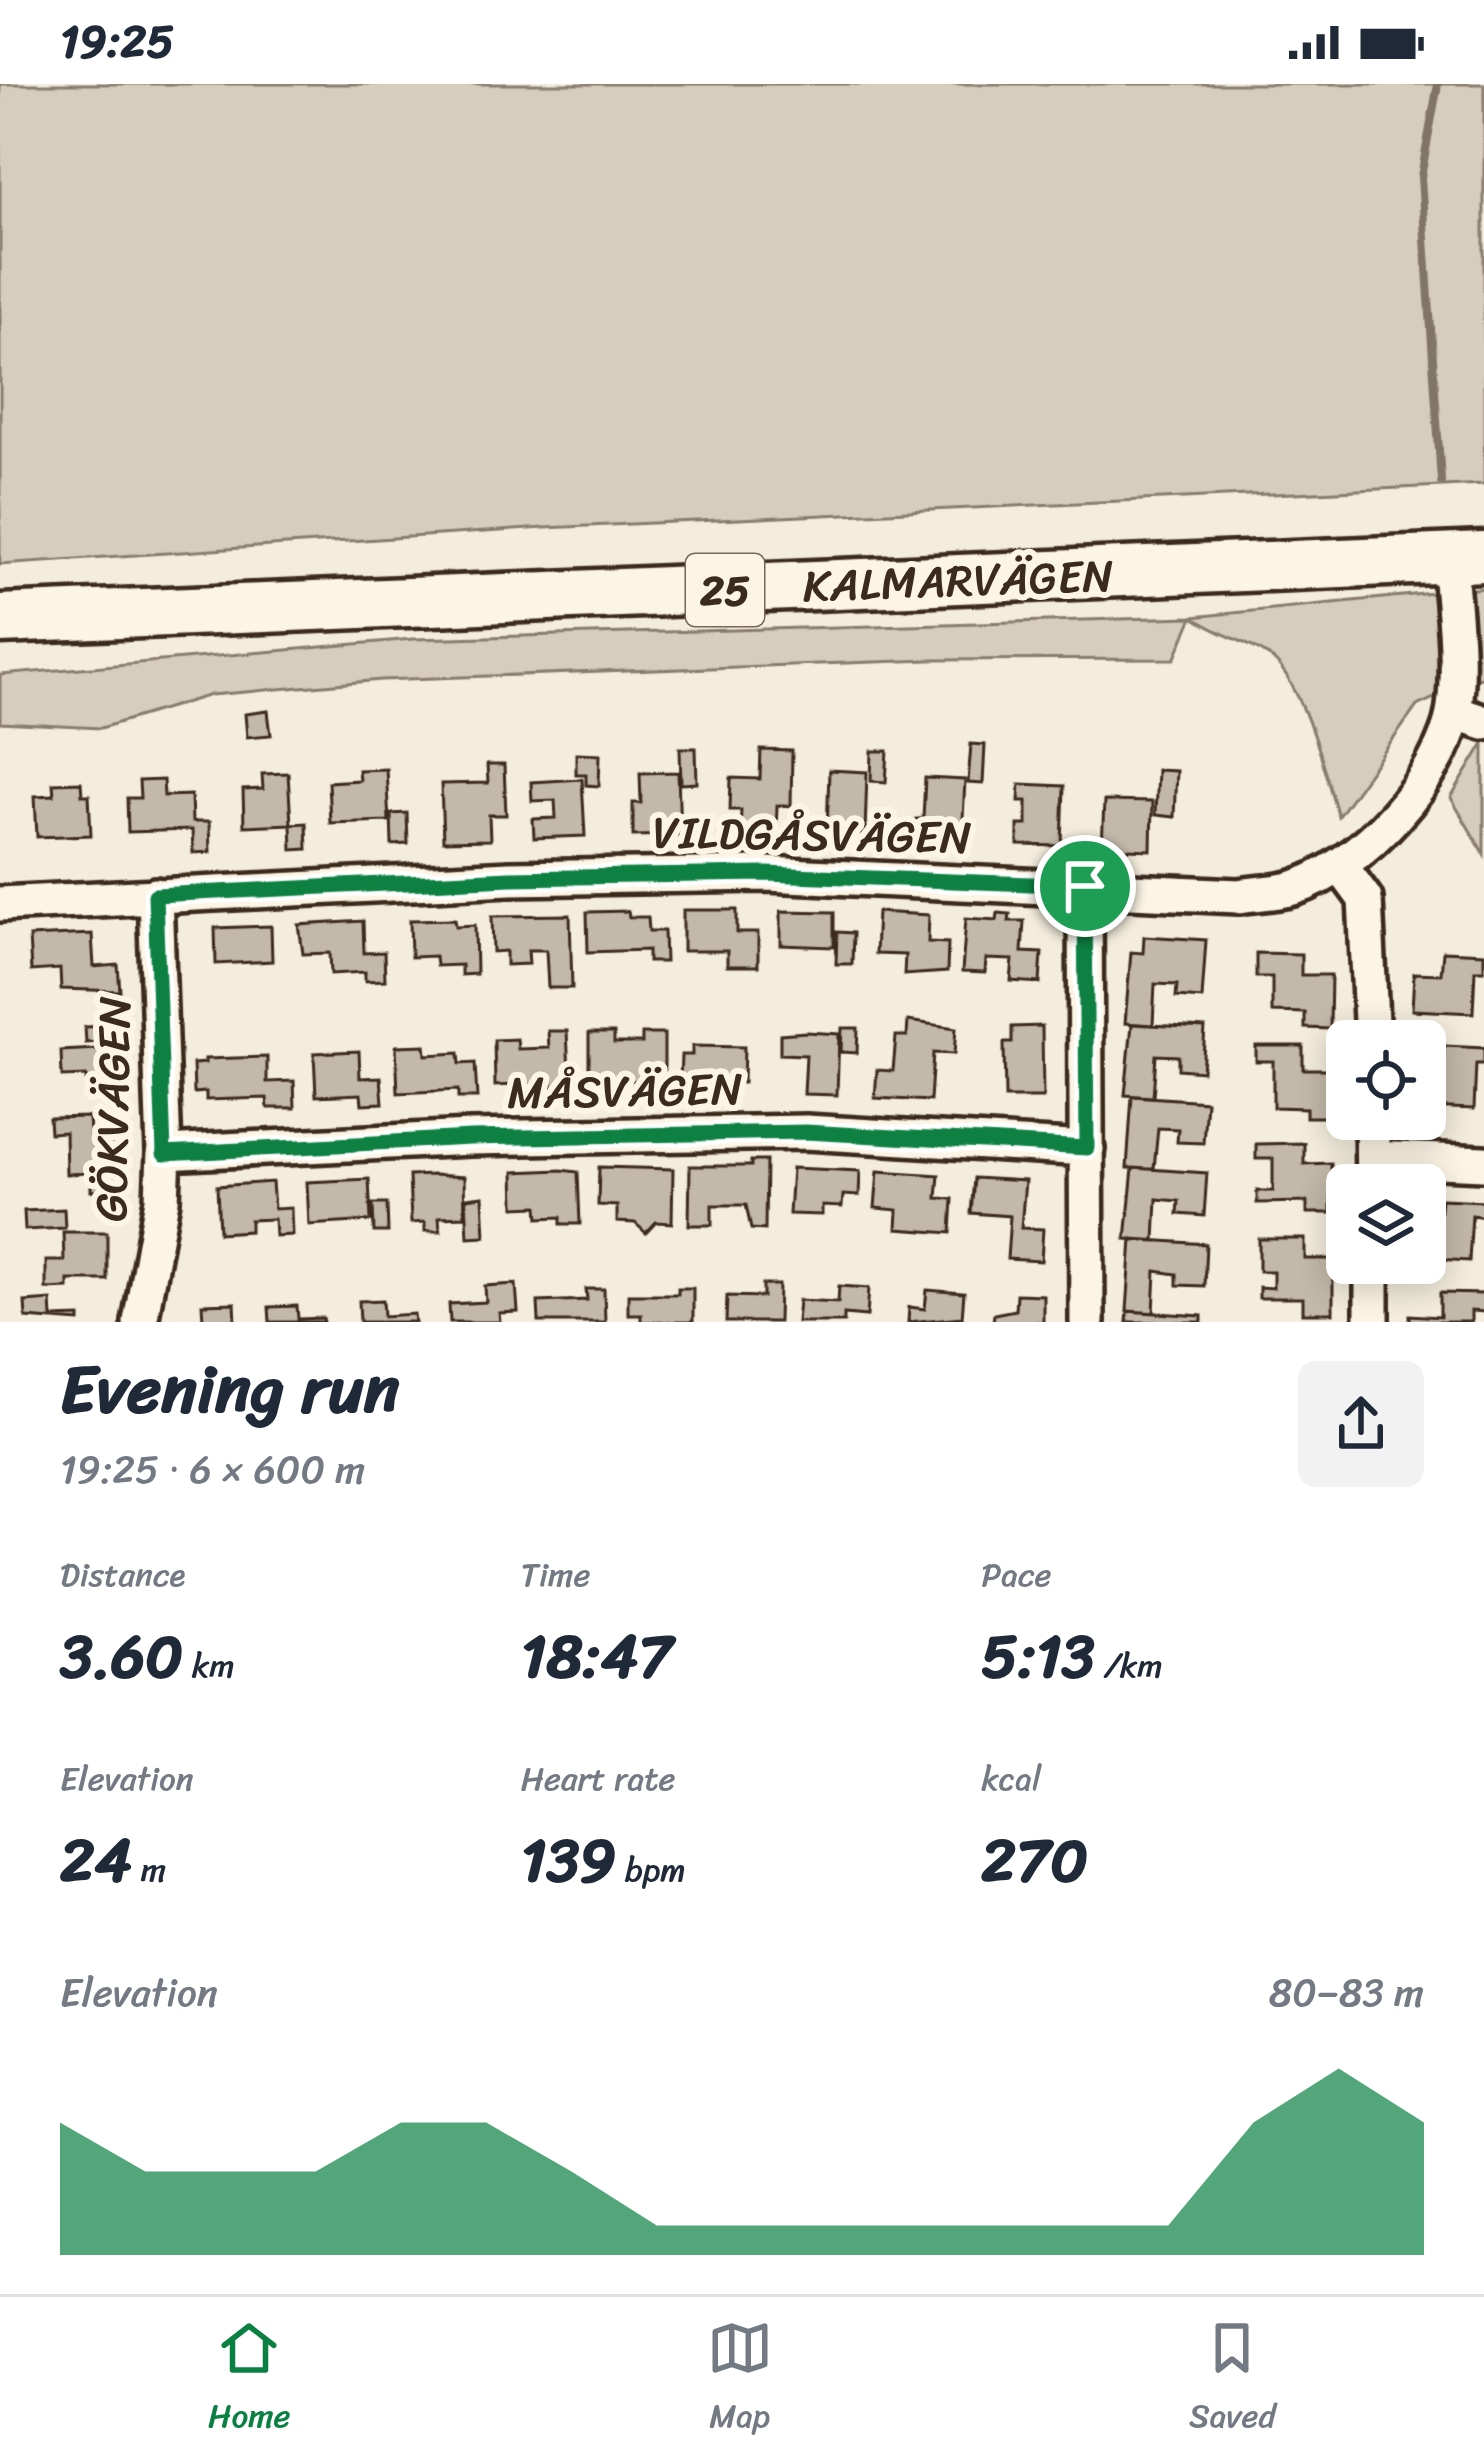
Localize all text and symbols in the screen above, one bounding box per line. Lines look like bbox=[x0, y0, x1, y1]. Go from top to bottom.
text: 19:25 bbox=[60, 2, 174, 82]
street label: KALMARVÄGEN bbox=[801, 536, 1115, 626]
road number: 25 bbox=[686, 554, 764, 626]
street label: VILDGÅSVÄGEN bbox=[652, 792, 972, 878]
pin bbox=[1034, 835, 1136, 937]
icon: arrive bbox=[1052, 853, 1118, 919]
street label: GÖKVÄGEN bbox=[71, 995, 155, 1222]
map controls bbox=[1326, 1020, 1446, 1284]
button: locate bbox=[1326, 1020, 1446, 1140]
street label: MÅSVÄGEN bbox=[507, 1049, 744, 1133]
button: layers bbox=[1326, 1164, 1446, 1284]
text: Evening run bbox=[60, 1331, 400, 1448]
button: share bbox=[1298, 1361, 1424, 1487]
text: 19:25 · 6 × 600 m bbox=[60, 1435, 365, 1504]
text: Distance bbox=[60, 1546, 185, 1604]
text: Time bbox=[521, 1546, 590, 1604]
text: Pace bbox=[981, 1546, 1051, 1604]
text: 3.60 bbox=[60, 1604, 183, 1710]
text: 18:47 bbox=[521, 1604, 672, 1710]
text: 5:13 bbox=[981, 1604, 1095, 1710]
text: km bbox=[183, 1637, 235, 1695]
text: /km bbox=[1095, 1637, 1163, 1695]
text: Elevation bbox=[60, 1750, 194, 1808]
text: Heart rate bbox=[521, 1750, 676, 1808]
text: kcal bbox=[981, 1750, 1041, 1808]
text: 24 bbox=[60, 1808, 132, 1914]
text: 139 bbox=[521, 1808, 616, 1914]
text: 270 bbox=[981, 1808, 1088, 1914]
text: m bbox=[132, 1841, 166, 1899]
text: bpm bbox=[616, 1841, 686, 1899]
text: Elevation bbox=[60, 1958, 218, 2027]
text: 80–83 m bbox=[1269, 1958, 1424, 2027]
tab: Home bbox=[208, 2315, 291, 2445]
tab: Map bbox=[707, 2315, 773, 2445]
tab: Saved bbox=[1189, 2315, 1276, 2445]

